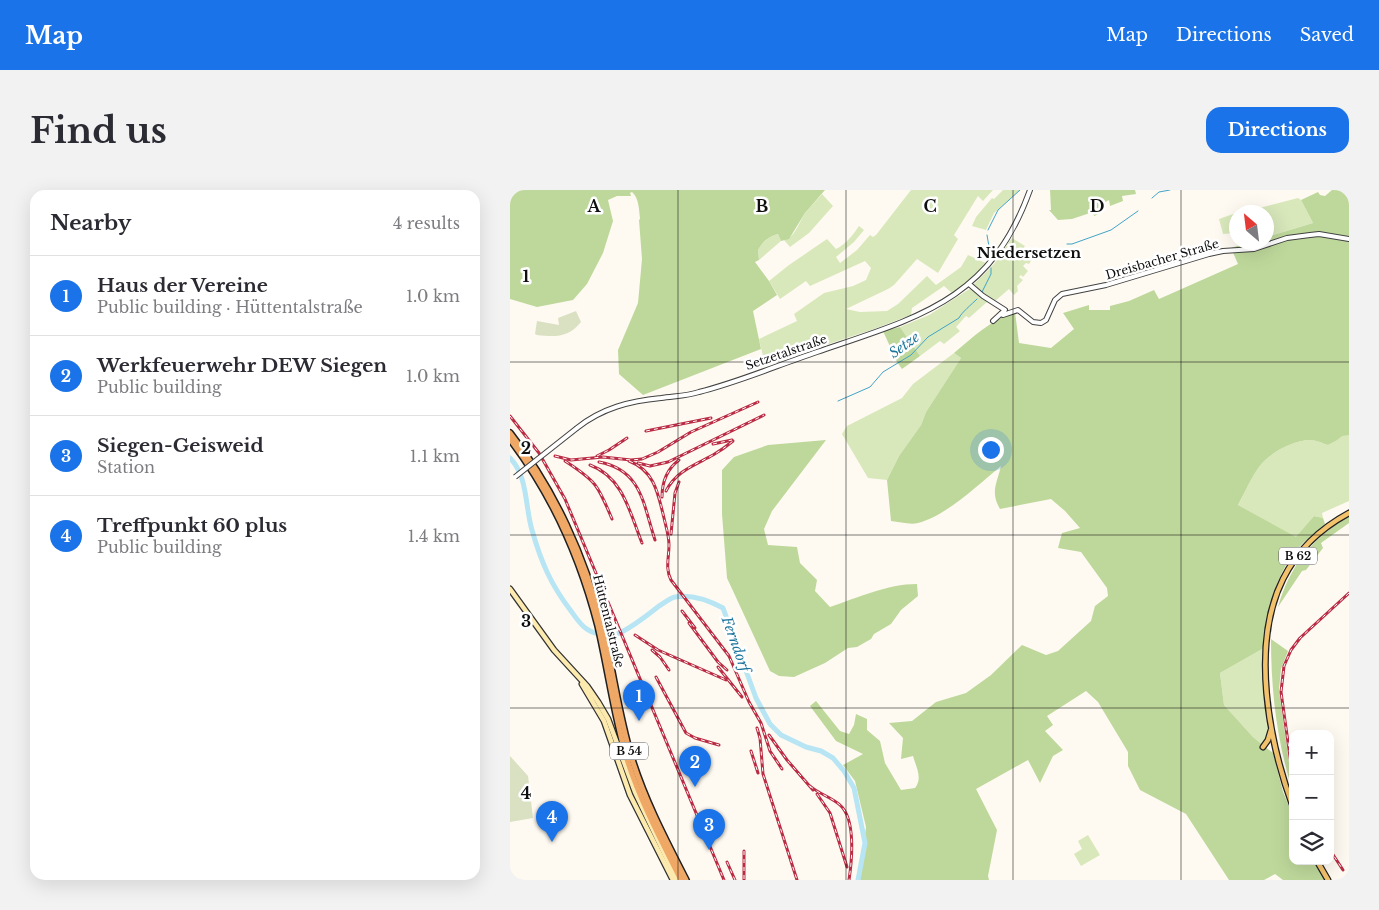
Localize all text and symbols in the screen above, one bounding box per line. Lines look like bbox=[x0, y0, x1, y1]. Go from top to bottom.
text: Map bbox=[25, 21, 83, 50]
text: Map bbox=[1106, 24, 1148, 46]
text: Directions bbox=[1176, 24, 1272, 46]
text: Saved bbox=[1300, 24, 1354, 46]
button: Directions bbox=[1206, 107, 1349, 153]
text: Find us bbox=[30, 109, 167, 152]
text: A bbox=[587, 196, 602, 216]
text: B bbox=[756, 196, 769, 216]
text: C bbox=[923, 196, 937, 216]
text: D bbox=[1090, 196, 1104, 216]
north arrow bbox=[1229, 205, 1274, 250]
text: Nearby bbox=[50, 210, 131, 236]
text: 4 results bbox=[393, 213, 460, 233]
street label: Dreisbacher Straße bbox=[1104, 236, 1221, 282]
district label: Niedersetzen bbox=[977, 243, 1081, 262]
text: 1 bbox=[523, 266, 530, 286]
text: Haus der Vereine bbox=[97, 274, 268, 297]
text: 1 bbox=[63, 286, 69, 306]
text: 1.0 km bbox=[406, 286, 460, 306]
text: Public building · Hüttentalstraße bbox=[97, 297, 363, 317]
water label: Setze bbox=[885, 328, 923, 362]
street label: Setzetalstraße bbox=[743, 331, 829, 373]
text: Werkfeuerwehr DEW Siegen bbox=[97, 354, 387, 377]
text: 2 bbox=[61, 366, 71, 386]
text: 1.0 km bbox=[406, 366, 460, 386]
text: Public building bbox=[97, 377, 222, 397]
text: Siegen-Geisweid bbox=[97, 434, 264, 457]
your location bbox=[978, 437, 1004, 463]
text: 2 bbox=[521, 438, 531, 458]
text: 3 bbox=[61, 446, 71, 466]
text: 1.1 km bbox=[410, 446, 460, 466]
text: Station bbox=[97, 457, 155, 477]
text: Treffpunkt 60 plus bbox=[97, 514, 287, 537]
text: 4 bbox=[61, 526, 71, 546]
text: 1.4 km bbox=[408, 526, 460, 546]
text: Public building bbox=[97, 537, 222, 557]
road number: B 62 bbox=[1279, 548, 1317, 564]
street label: Hüttentalstraße bbox=[590, 573, 628, 669]
text: 3 bbox=[521, 611, 531, 631]
water label: Ferndorf bbox=[717, 613, 755, 677]
pin: 1 bbox=[623, 680, 655, 721]
map controls bbox=[1289, 730, 1334, 865]
button: + bbox=[1289, 730, 1334, 775]
road number: B 54 bbox=[610, 742, 648, 760]
pin: 2 bbox=[679, 746, 711, 787]
button: − bbox=[1289, 775, 1334, 820]
text: 4 bbox=[521, 783, 531, 803]
pin: 4 bbox=[536, 801, 568, 842]
pin: 3 bbox=[693, 809, 725, 850]
button: layers bbox=[1289, 820, 1334, 865]

